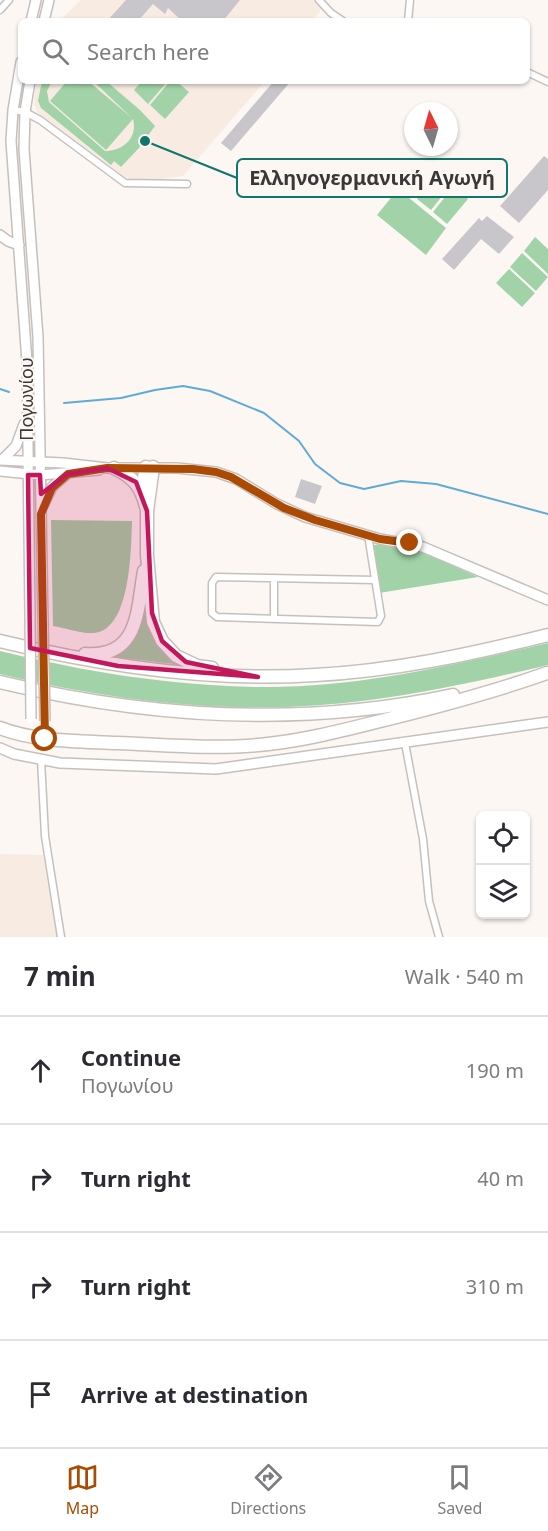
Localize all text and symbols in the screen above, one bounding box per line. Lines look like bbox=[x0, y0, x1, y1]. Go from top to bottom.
search box bbox=[18, 18, 530, 84]
icon: search bbox=[39, 35, 72, 68]
text: Search here bbox=[87, 36, 209, 66]
north arrow bbox=[404, 102, 458, 156]
callout: Ελληνογερμανική Αγωγή bbox=[237, 159, 507, 197]
text: Ελληνογερμανική Αγωγή bbox=[249, 164, 495, 191]
street label: Πογωνίου bbox=[14, 357, 38, 441]
route end bbox=[396, 529, 422, 555]
route start bbox=[31, 725, 57, 751]
map controls bbox=[476, 811, 530, 919]
button: locate bbox=[476, 811, 530, 865]
button: layers bbox=[476, 865, 530, 919]
text: 7 min bbox=[24, 958, 96, 994]
text: Walk · 540 m bbox=[405, 963, 524, 990]
text: Continue bbox=[81, 1042, 181, 1072]
icon: ahead bbox=[24, 1054, 57, 1087]
text: 190 m bbox=[466, 1057, 524, 1084]
text: Πογωνίου bbox=[81, 1072, 174, 1099]
icon: right bbox=[24, 1162, 57, 1195]
text: Turn right bbox=[81, 1163, 191, 1193]
text: 40 m bbox=[477, 1165, 524, 1192]
icon: right bbox=[24, 1270, 57, 1303]
text: Turn right bbox=[81, 1271, 191, 1301]
text: 310 m bbox=[466, 1273, 524, 1300]
icon: arrive bbox=[24, 1378, 57, 1411]
text: Arrive at destination bbox=[81, 1379, 308, 1409]
tab: Map bbox=[66, 1461, 99, 1519]
tab: Directions bbox=[230, 1461, 306, 1519]
tab: Saved bbox=[438, 1461, 482, 1519]

